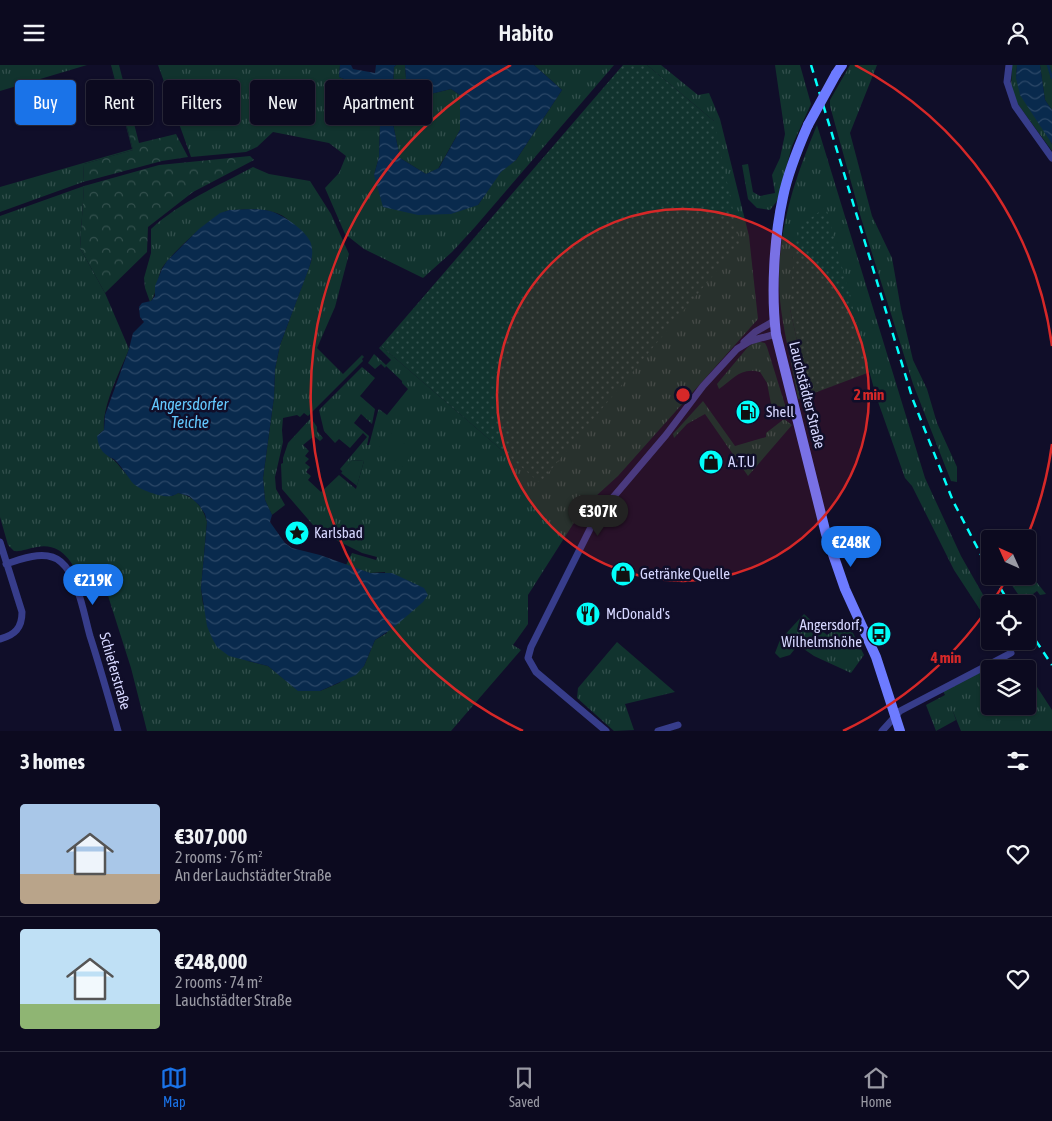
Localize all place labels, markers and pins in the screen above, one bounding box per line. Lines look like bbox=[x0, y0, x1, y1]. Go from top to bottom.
centre of rings bbox=[674, 386, 692, 404]
fuel station icon: Shell bbox=[735, 399, 761, 425]
place label: Shell bbox=[766, 403, 794, 420]
shop icon: A.T.U bbox=[698, 449, 724, 475]
place label: A.T.U bbox=[728, 453, 755, 470]
pin: €307K bbox=[563, 495, 633, 537]
place icon: Karlsbad bbox=[284, 520, 310, 546]
place label: Karlsbad bbox=[314, 524, 363, 541]
pin: €248K bbox=[816, 525, 886, 568]
shop icon: Getränke Quelle bbox=[610, 561, 636, 587]
pin: €219K bbox=[58, 563, 128, 606]
place label: Getränke Quelle bbox=[640, 565, 730, 582]
restaurant icon: McDonald's bbox=[575, 601, 601, 627]
place label: McDonald's bbox=[606, 605, 670, 622]
place label: Angersdorf, Wilhelmshöhe bbox=[781, 616, 862, 650]
bus stop icon: Angersdorf, Wilhelmshöhe bbox=[866, 621, 892, 647]

